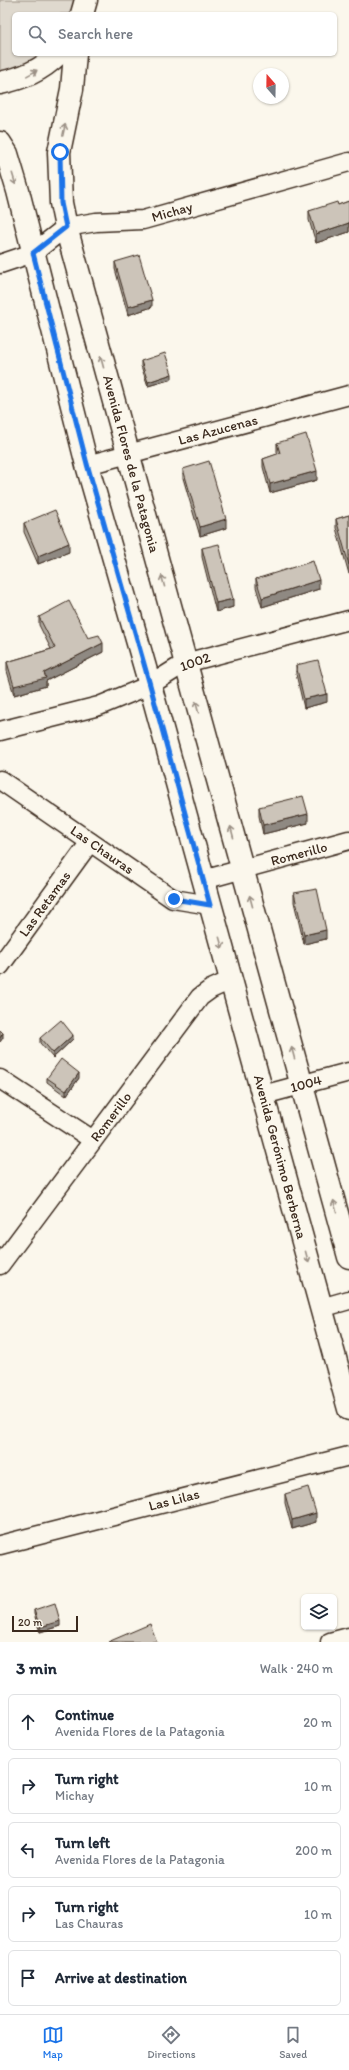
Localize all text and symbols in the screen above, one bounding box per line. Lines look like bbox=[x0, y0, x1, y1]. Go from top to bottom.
search box bbox=[12, 12, 337, 56]
icon: search bbox=[26, 23, 48, 45]
text: Search here bbox=[58, 25, 133, 43]
north arrow bbox=[253, 68, 289, 104]
one-way arrow bbox=[25, 69, 37, 77]
one-way arrow bbox=[61, 124, 69, 137]
route start bbox=[51, 143, 69, 161]
one-way arrow bbox=[11, 172, 18, 185]
street label: Michay bbox=[150, 198, 195, 226]
one-way arrow bbox=[98, 355, 105, 368]
street label: Avenida Flores de la Patagonia bbox=[99, 374, 163, 555]
street label: Las Azucenas bbox=[176, 411, 260, 449]
one-way arrow bbox=[159, 575, 166, 588]
street label: 1002 bbox=[177, 648, 213, 675]
one-way arrow bbox=[193, 700, 201, 713]
street label: Las Chauras bbox=[67, 822, 137, 878]
one-way arrow bbox=[228, 826, 235, 839]
street label: Romerillo bbox=[269, 838, 329, 870]
street label: Las Retamas bbox=[16, 868, 74, 940]
route end bbox=[165, 890, 183, 908]
one-way arrow bbox=[247, 895, 254, 908]
one-way arrow bbox=[217, 936, 225, 949]
one-way arrow bbox=[289, 1047, 296, 1060]
street label: 1004 bbox=[288, 1071, 324, 1096]
street label: Avenida Gerónimo Berberna bbox=[250, 1073, 310, 1242]
street label: Romerillo bbox=[87, 1089, 135, 1145]
one-way arrow bbox=[331, 1199, 338, 1212]
one-way arrow bbox=[304, 1250, 311, 1263]
street label: Las Lilas bbox=[147, 1485, 201, 1515]
map controls bbox=[301, 1594, 337, 1630]
button: layers bbox=[301, 1594, 337, 1630]
scale bar bbox=[12, 1614, 78, 1633]
text: 20 m bbox=[18, 1616, 42, 1629]
text: 3 min bbox=[16, 1658, 57, 1678]
text: Walk · 240 m bbox=[260, 1661, 333, 1676]
text: Continue bbox=[55, 1706, 114, 1724]
icon: ahead bbox=[17, 1711, 39, 1733]
text: 20 m bbox=[303, 1715, 332, 1730]
text: Avenida Flores de la Patagonia bbox=[55, 1724, 225, 1739]
text: Turn right bbox=[55, 1770, 119, 1788]
icon: right bbox=[17, 1775, 39, 1797]
text: 10 m bbox=[304, 1779, 332, 1794]
text: Michay bbox=[55, 1788, 94, 1803]
text: Turn left bbox=[55, 1834, 110, 1852]
icon: left bbox=[17, 1839, 39, 1861]
text: 200 m bbox=[295, 1843, 332, 1858]
text: Avenida Flores de la Patagonia bbox=[55, 1852, 225, 1867]
text: Turn right bbox=[55, 1898, 119, 1916]
icon: right bbox=[17, 1903, 39, 1925]
text: 10 m bbox=[304, 1907, 332, 1922]
text: Las Chauras bbox=[55, 1916, 123, 1931]
icon: arrive bbox=[17, 1967, 39, 1989]
text: Arrive at destination bbox=[55, 1969, 187, 1987]
tab: Map bbox=[42, 2024, 64, 2061]
tab: Directions bbox=[147, 2024, 196, 2061]
tab: Saved bbox=[279, 2024, 307, 2061]

